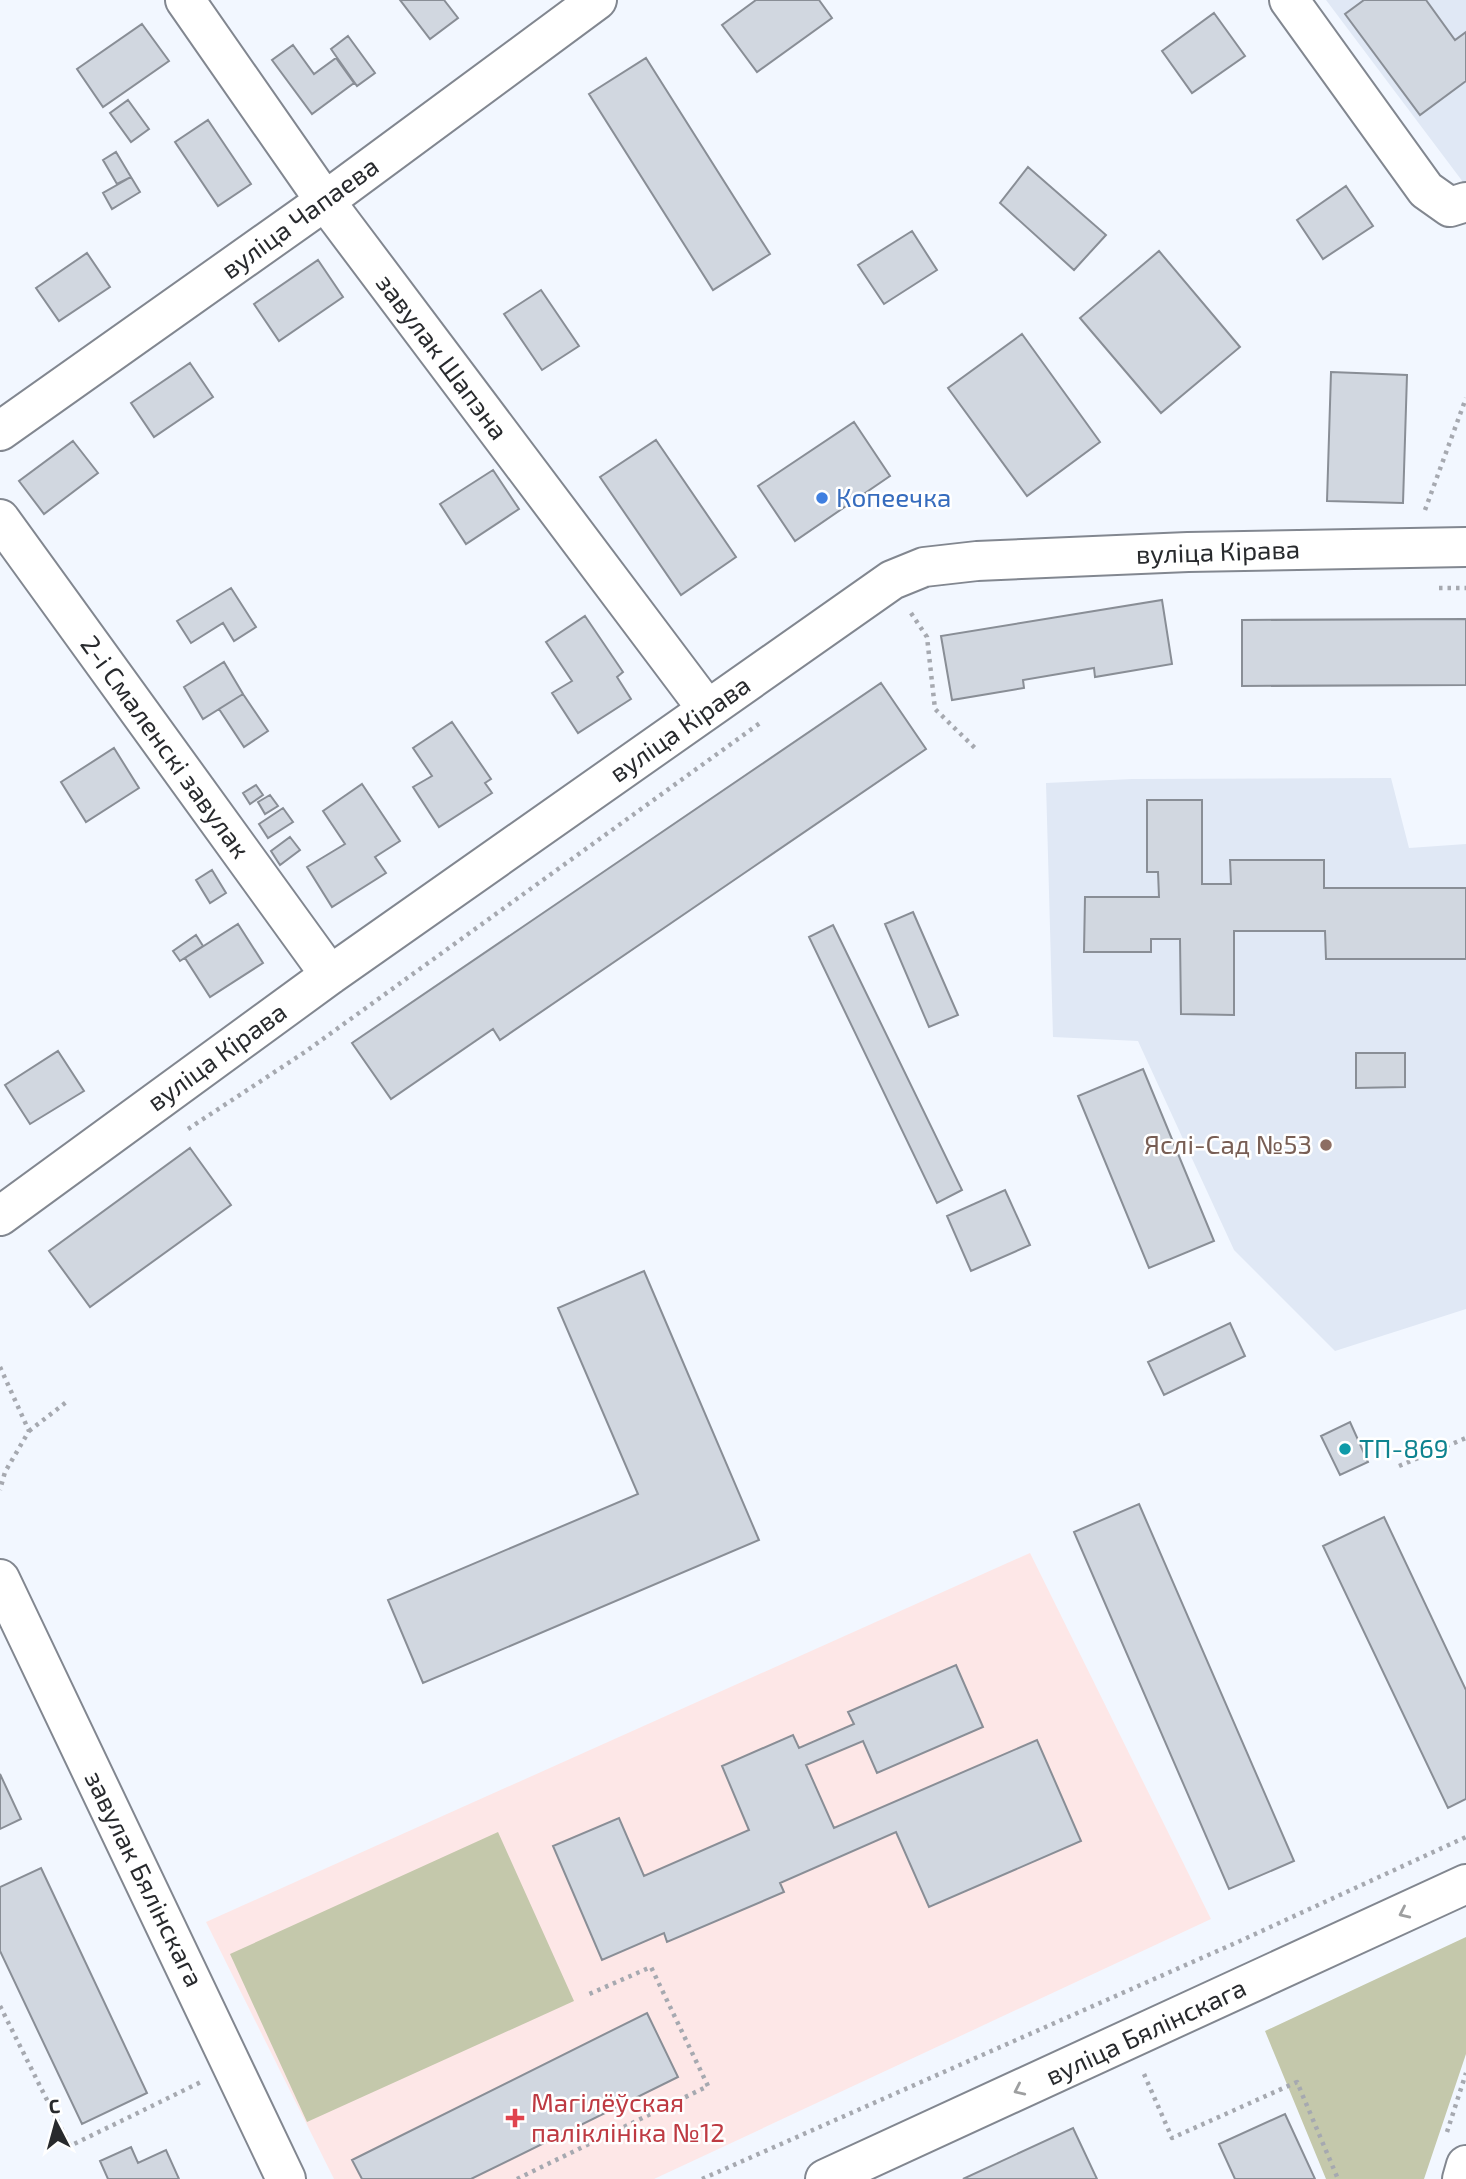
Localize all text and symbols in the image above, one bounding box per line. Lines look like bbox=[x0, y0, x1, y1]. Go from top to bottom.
street label: вуліца Чапаева bbox=[215, 149, 384, 285]
street label: завулак Шапэна bbox=[370, 267, 516, 446]
place label: Копеечка bbox=[836, 481, 951, 512]
marker: Копеечка bbox=[814, 490, 830, 506]
street label: вуліца Кірава bbox=[1135, 532, 1301, 570]
street label: 2-і Смаленскі завулак bbox=[74, 629, 257, 864]
street label: вуліца Кірава bbox=[603, 668, 756, 788]
street label: вуліца Кірава bbox=[141, 995, 292, 1117]
place label: Яслі-Сад №53 bbox=[1144, 1128, 1312, 1159]
marker: Яслі-Сад №53 bbox=[1318, 1137, 1334, 1153]
place label: ТП-869 bbox=[1359, 1432, 1449, 1463]
marker: ТП-869 bbox=[1337, 1441, 1353, 1457]
street label: завулак Бялінскага bbox=[79, 1765, 211, 1992]
one-way arrow bbox=[1399, 1905, 1411, 1919]
street label: вуліца Бялінскага bbox=[1040, 1971, 1251, 2092]
one-way arrow bbox=[1014, 2082, 1026, 2096]
place label: Магілёўская паліклініка №12 bbox=[531, 2086, 725, 2147]
north arrow bbox=[21, 2088, 91, 2158]
text: С bbox=[47, 2094, 61, 2118]
marker: Магілёўская паліклініка №12 bbox=[505, 2108, 525, 2128]

